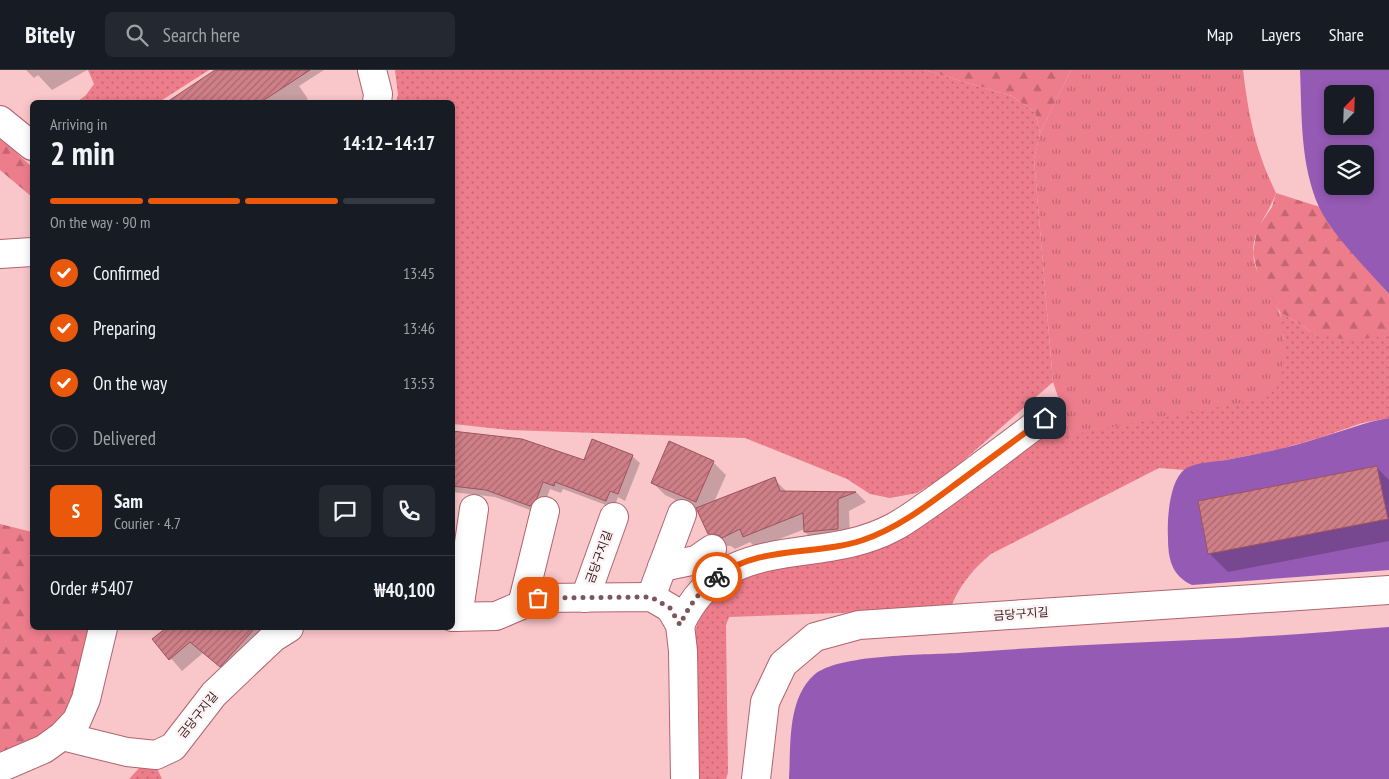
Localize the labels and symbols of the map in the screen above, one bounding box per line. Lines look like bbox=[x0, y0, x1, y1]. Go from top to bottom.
north arrow bbox=[1324, 85, 1374, 135]
pin bbox=[1024, 397, 1066, 439]
street label: 금당구지길 bbox=[582, 528, 615, 585]
courier bbox=[692, 552, 742, 602]
pin bbox=[517, 577, 559, 619]
street label: 금당구지길 bbox=[993, 604, 1049, 623]
street label: 금당구지길 bbox=[174, 689, 221, 741]

